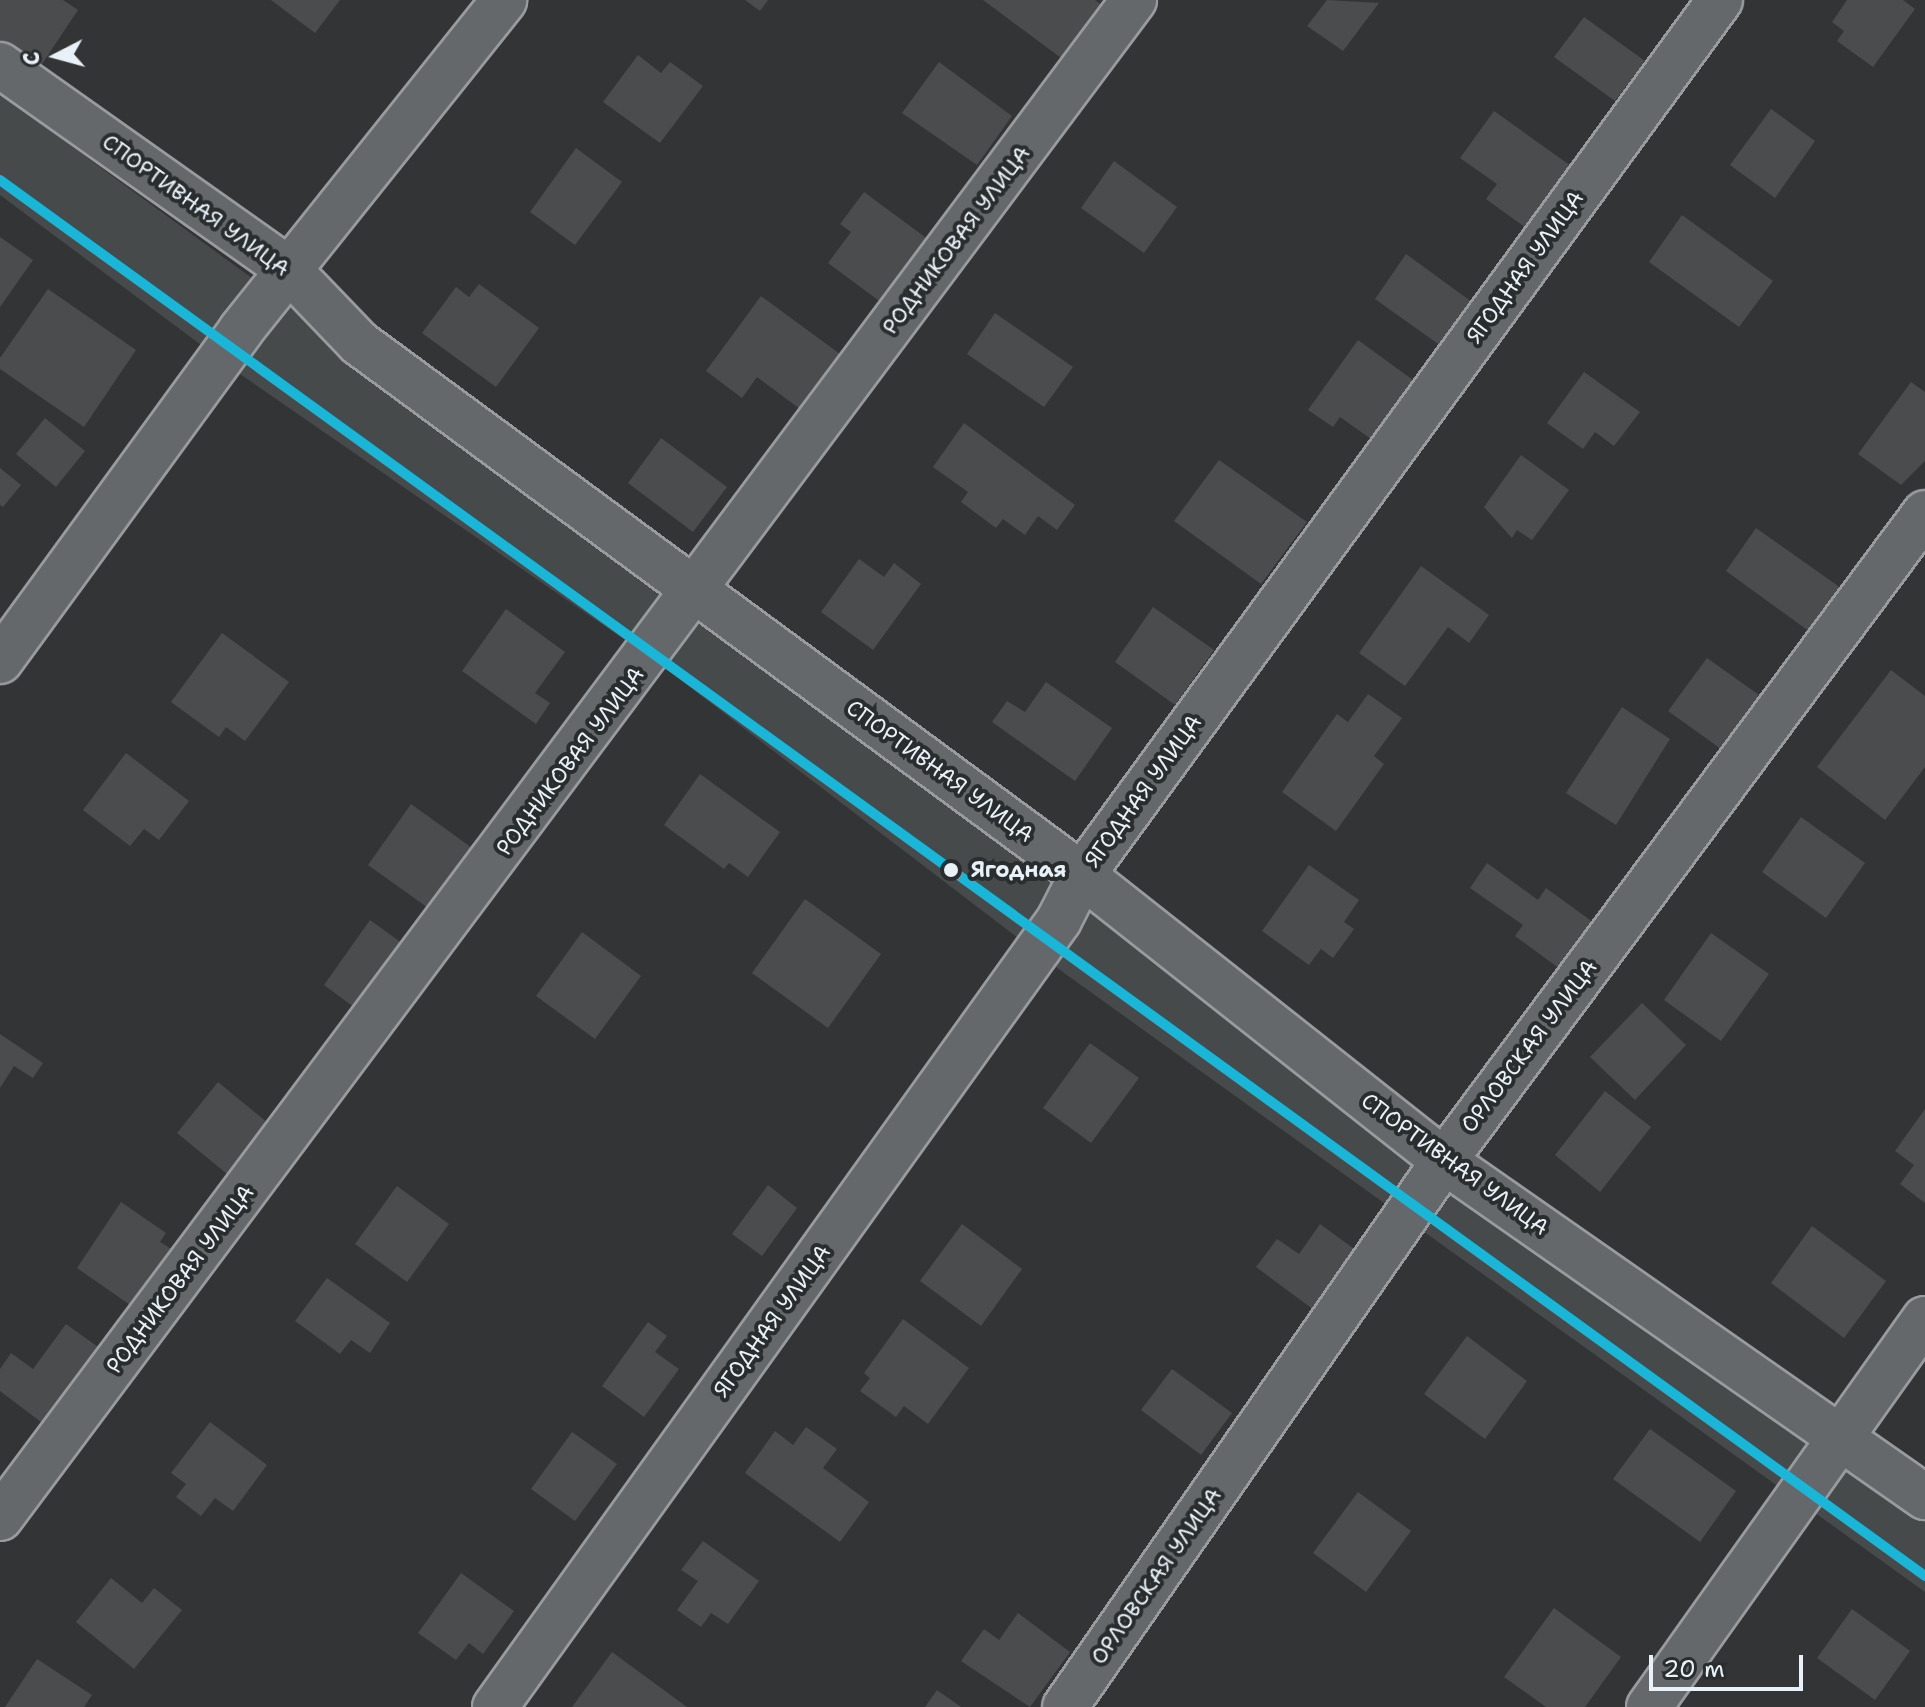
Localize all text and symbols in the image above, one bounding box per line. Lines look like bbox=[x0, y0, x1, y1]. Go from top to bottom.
north arrow bbox=[16, 16, 96, 96]
text: С bbox=[17, 50, 47, 67]
street label: СПОРТИВНАЯ УЛИЦА bbox=[97, 128, 295, 282]
street label: РОДНИКОВАЯ УЛИЦА bbox=[876, 141, 1036, 339]
street label: ЯГОДНАЯ УЛИЦА bbox=[1461, 186, 1589, 348]
street label: РОДНИКОВАЯ УЛИЦА bbox=[490, 662, 650, 860]
street label: СПОРТИВНАЯ УЛИЦА bbox=[841, 694, 1039, 848]
street label: ЯГОДНАЯ УЛИЦА bbox=[1079, 710, 1207, 872]
marker: Ягодная bbox=[938, 857, 964, 883]
place label: Ягодная bbox=[971, 857, 1066, 883]
street label: ОРЛОВСКАЯ УЛИЦА bbox=[1455, 954, 1603, 1138]
street label: СПОРТИВНАЯ УЛИЦА bbox=[1356, 1087, 1554, 1241]
street label: РОДНИКОВАЯ УЛИЦА bbox=[100, 1180, 260, 1378]
street label: ЯГОДНАЯ УЛИЦА bbox=[708, 1240, 836, 1402]
street label: ОРЛОВСКАЯ УЛИЦА bbox=[1085, 1483, 1227, 1669]
scale bar bbox=[1653, 1639, 1807, 1689]
text: 20 m bbox=[1663, 1653, 1725, 1685]

